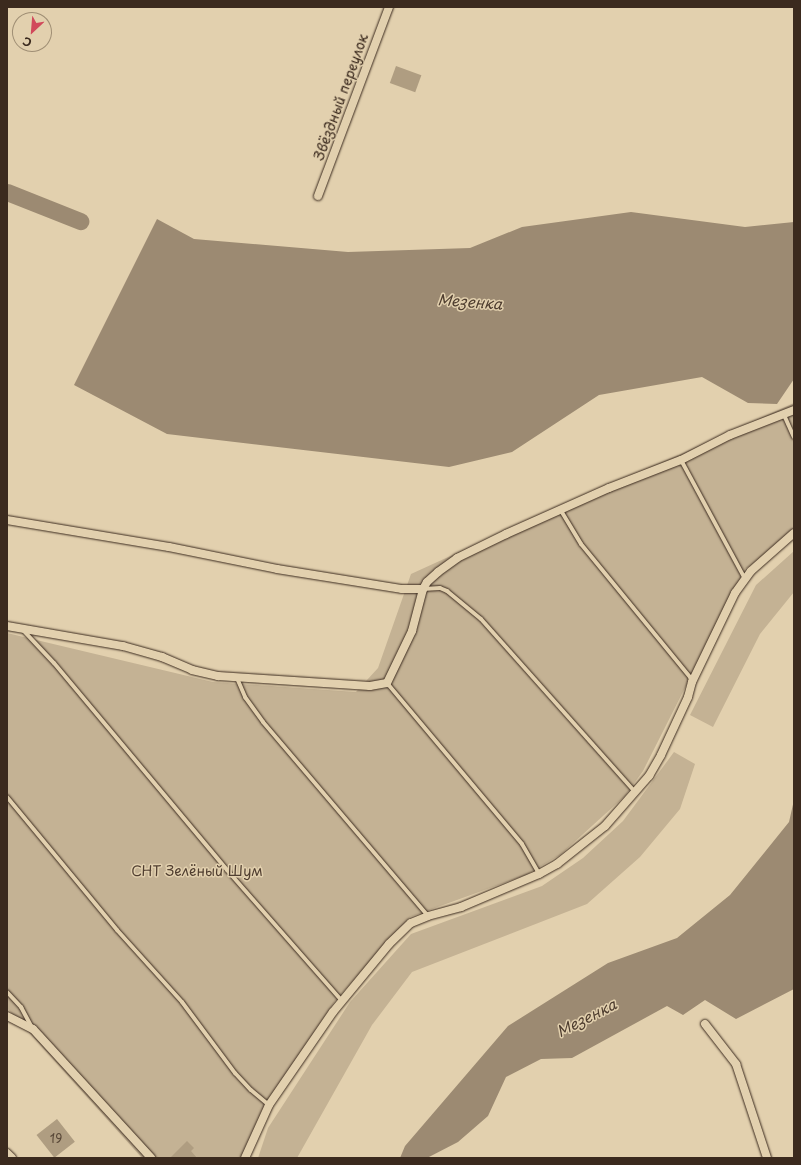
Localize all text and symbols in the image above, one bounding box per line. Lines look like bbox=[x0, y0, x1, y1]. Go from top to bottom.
north arrow bbox=[12, 12, 52, 52]
street label: Звёздный переулок bbox=[310, 31, 372, 163]
text: С bbox=[20, 33, 34, 52]
water label: Мезенка bbox=[437, 290, 503, 312]
park label: СНТ Зелёный Шум bbox=[130, 863, 264, 879]
water label: Мезенка bbox=[553, 994, 619, 1040]
house number: 19 bbox=[50, 1132, 62, 1146]

